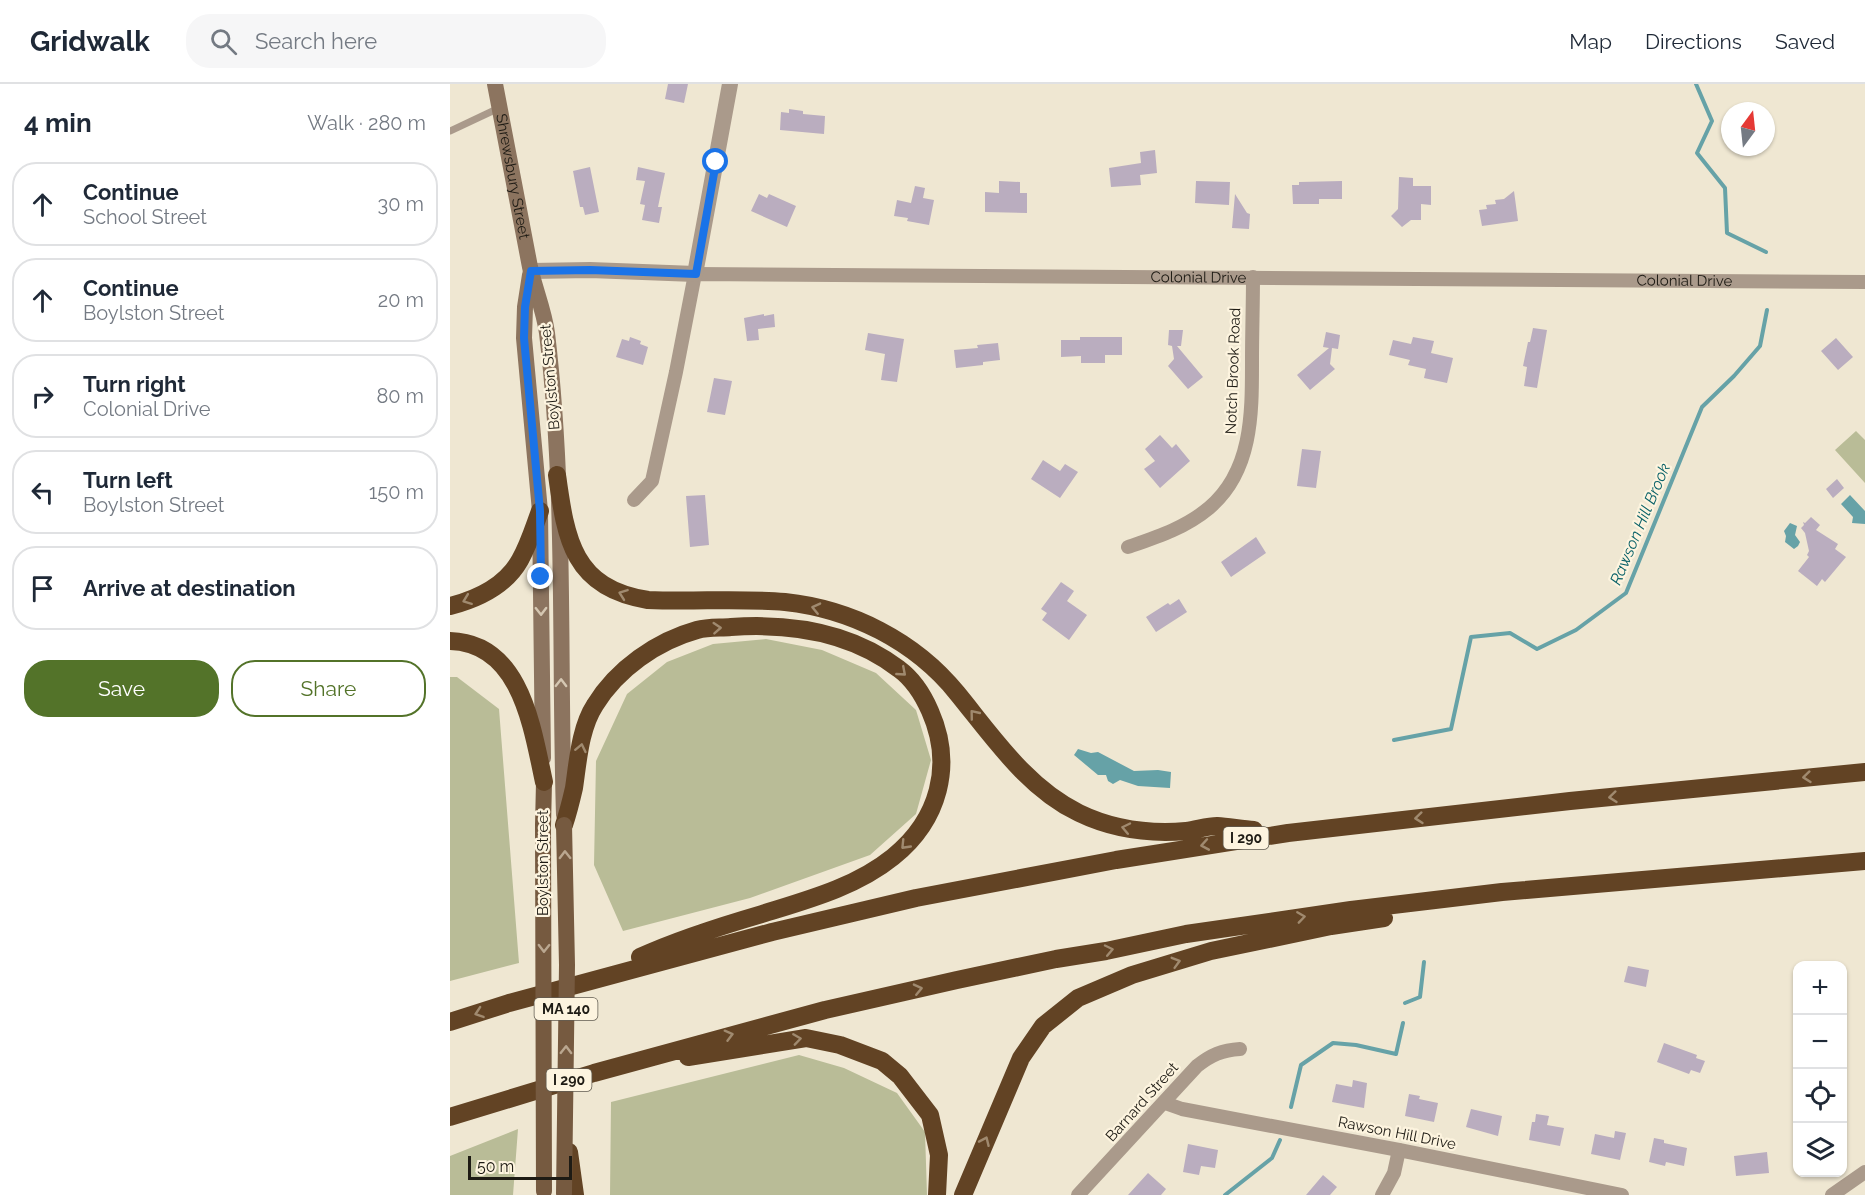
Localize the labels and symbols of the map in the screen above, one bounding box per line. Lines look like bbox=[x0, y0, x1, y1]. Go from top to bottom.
north arrow bbox=[1721, 102, 1775, 156]
street label: Shrewsbury Street bbox=[492, 112, 533, 241]
route start bbox=[702, 148, 728, 174]
street label: Colonial Drive bbox=[1150, 268, 1247, 287]
street label: Colonial Drive bbox=[1636, 271, 1733, 290]
street label: Notch Brook Road bbox=[1222, 307, 1244, 435]
street label: Boylston Street bbox=[536, 323, 564, 431]
water label: Rawson Hill Brook bbox=[1606, 460, 1674, 588]
route end bbox=[527, 563, 553, 589]
one-way arrow bbox=[618, 589, 628, 602]
one-way arrow bbox=[462, 593, 473, 605]
one-way arrow bbox=[811, 602, 821, 615]
one-way arrow bbox=[535, 607, 547, 616]
one-way arrow bbox=[713, 622, 722, 635]
one-way arrow bbox=[895, 665, 906, 676]
one-way arrow bbox=[555, 678, 567, 687]
one-way arrow bbox=[970, 710, 981, 721]
one-way arrow bbox=[574, 743, 587, 753]
one-way arrow bbox=[1802, 770, 1811, 783]
one-way arrow bbox=[1608, 790, 1617, 803]
street label: Boylston Street bbox=[534, 810, 552, 916]
one-way arrow bbox=[1414, 811, 1423, 824]
one-way arrow bbox=[1121, 822, 1131, 835]
road number: I 290 bbox=[1224, 827, 1268, 849]
one-way arrow bbox=[902, 838, 913, 849]
one-way arrow bbox=[1200, 838, 1210, 851]
one-way arrow bbox=[559, 851, 571, 860]
one-way arrow bbox=[1297, 911, 1306, 923]
one-way arrow bbox=[537, 943, 550, 952]
one-way arrow bbox=[1104, 944, 1114, 957]
one-way arrow bbox=[1170, 957, 1181, 969]
one-way arrow bbox=[913, 983, 923, 996]
road number: MA 140 bbox=[534, 998, 598, 1020]
one-way arrow bbox=[474, 1005, 485, 1018]
one-way arrow bbox=[724, 1030, 734, 1043]
one-way arrow bbox=[792, 1034, 802, 1046]
one-way arrow bbox=[560, 1046, 572, 1055]
street label: Barnard Street bbox=[1102, 1059, 1182, 1145]
road number: I 290 bbox=[546, 1069, 592, 1091]
street label: Rawson Hill Drive bbox=[1336, 1113, 1458, 1153]
one-way arrow bbox=[978, 1136, 990, 1147]
scale bar bbox=[468, 1153, 572, 1180]

